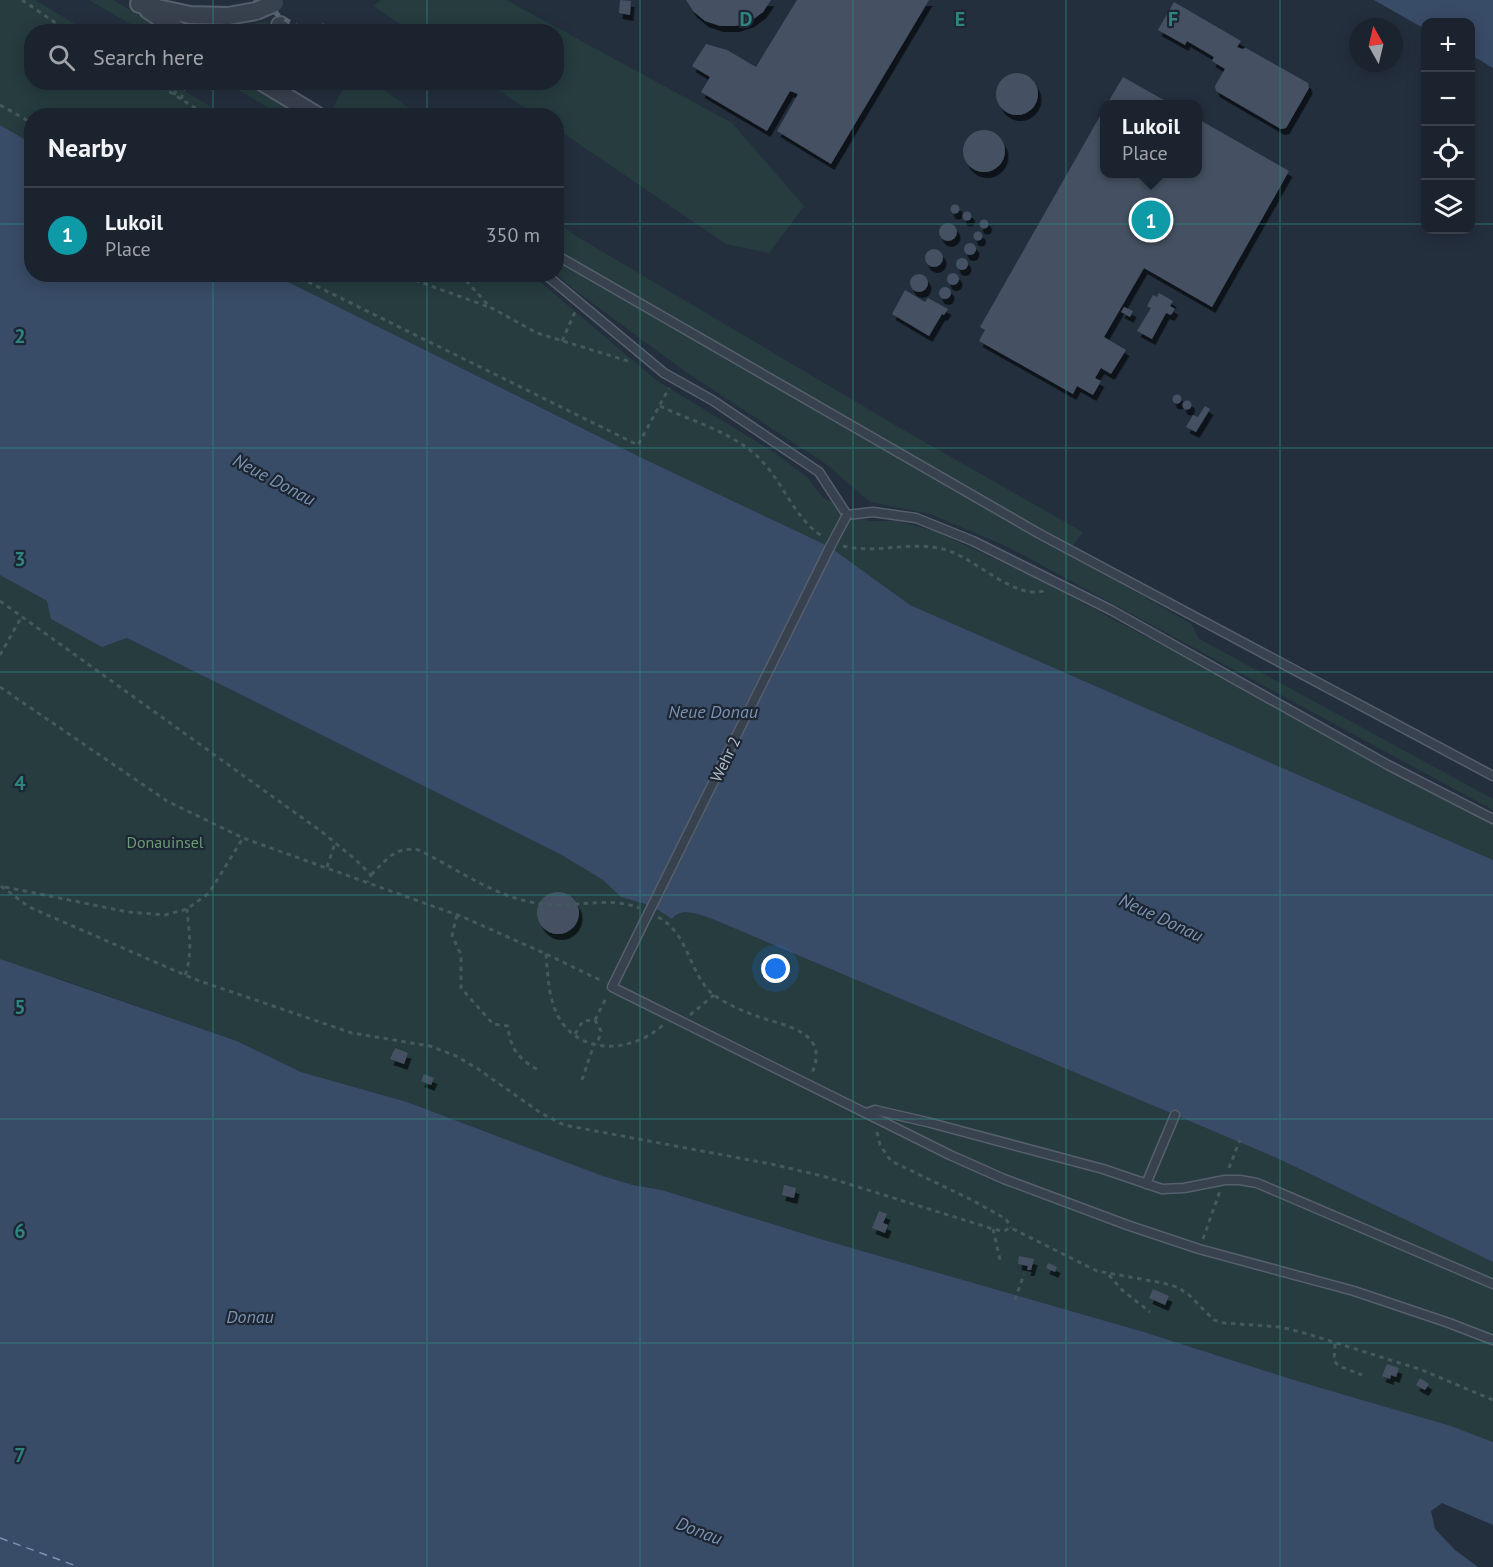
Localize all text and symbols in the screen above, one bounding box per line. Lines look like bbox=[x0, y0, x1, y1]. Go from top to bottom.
text: D bbox=[740, 6, 753, 32]
text: E bbox=[955, 6, 965, 32]
text: F bbox=[1168, 6, 1178, 32]
north arrow bbox=[1349, 18, 1403, 72]
map controls bbox=[1421, 18, 1475, 234]
button: + bbox=[1421, 18, 1475, 72]
search box bbox=[24, 24, 564, 90]
icon: search bbox=[45, 41, 78, 74]
text: Search here bbox=[93, 43, 204, 71]
button: − bbox=[1421, 72, 1475, 126]
popup bbox=[1100, 100, 1202, 178]
text: Lukoil bbox=[1122, 112, 1180, 140]
button: locate bbox=[1421, 126, 1475, 180]
text: Nearby bbox=[48, 131, 126, 164]
text: Place bbox=[1122, 140, 1168, 166]
button: layers bbox=[1421, 180, 1475, 234]
pin: 1 bbox=[1132, 198, 1170, 242]
text: Lukoil bbox=[105, 208, 163, 236]
text: 1 bbox=[62, 222, 73, 248]
text: 350 m bbox=[486, 222, 540, 248]
text: Place bbox=[105, 236, 151, 262]
text: 2 bbox=[14, 323, 26, 349]
water label: Neue Donau bbox=[229, 448, 319, 511]
text: 3 bbox=[14, 546, 26, 572]
water label: Neue Donau bbox=[668, 700, 758, 723]
street label: Wehr 2 bbox=[706, 733, 744, 785]
text: 4 bbox=[14, 770, 26, 796]
park label: Donauinsel bbox=[127, 832, 204, 852]
water label: Neue Donau bbox=[1116, 888, 1207, 947]
your location bbox=[761, 954, 790, 983]
text: 5 bbox=[14, 994, 26, 1020]
text: 6 bbox=[14, 1218, 26, 1244]
water label: Donau bbox=[226, 1305, 274, 1328]
text: 7 bbox=[14, 1442, 26, 1468]
water label: Donau bbox=[673, 1511, 725, 1550]

